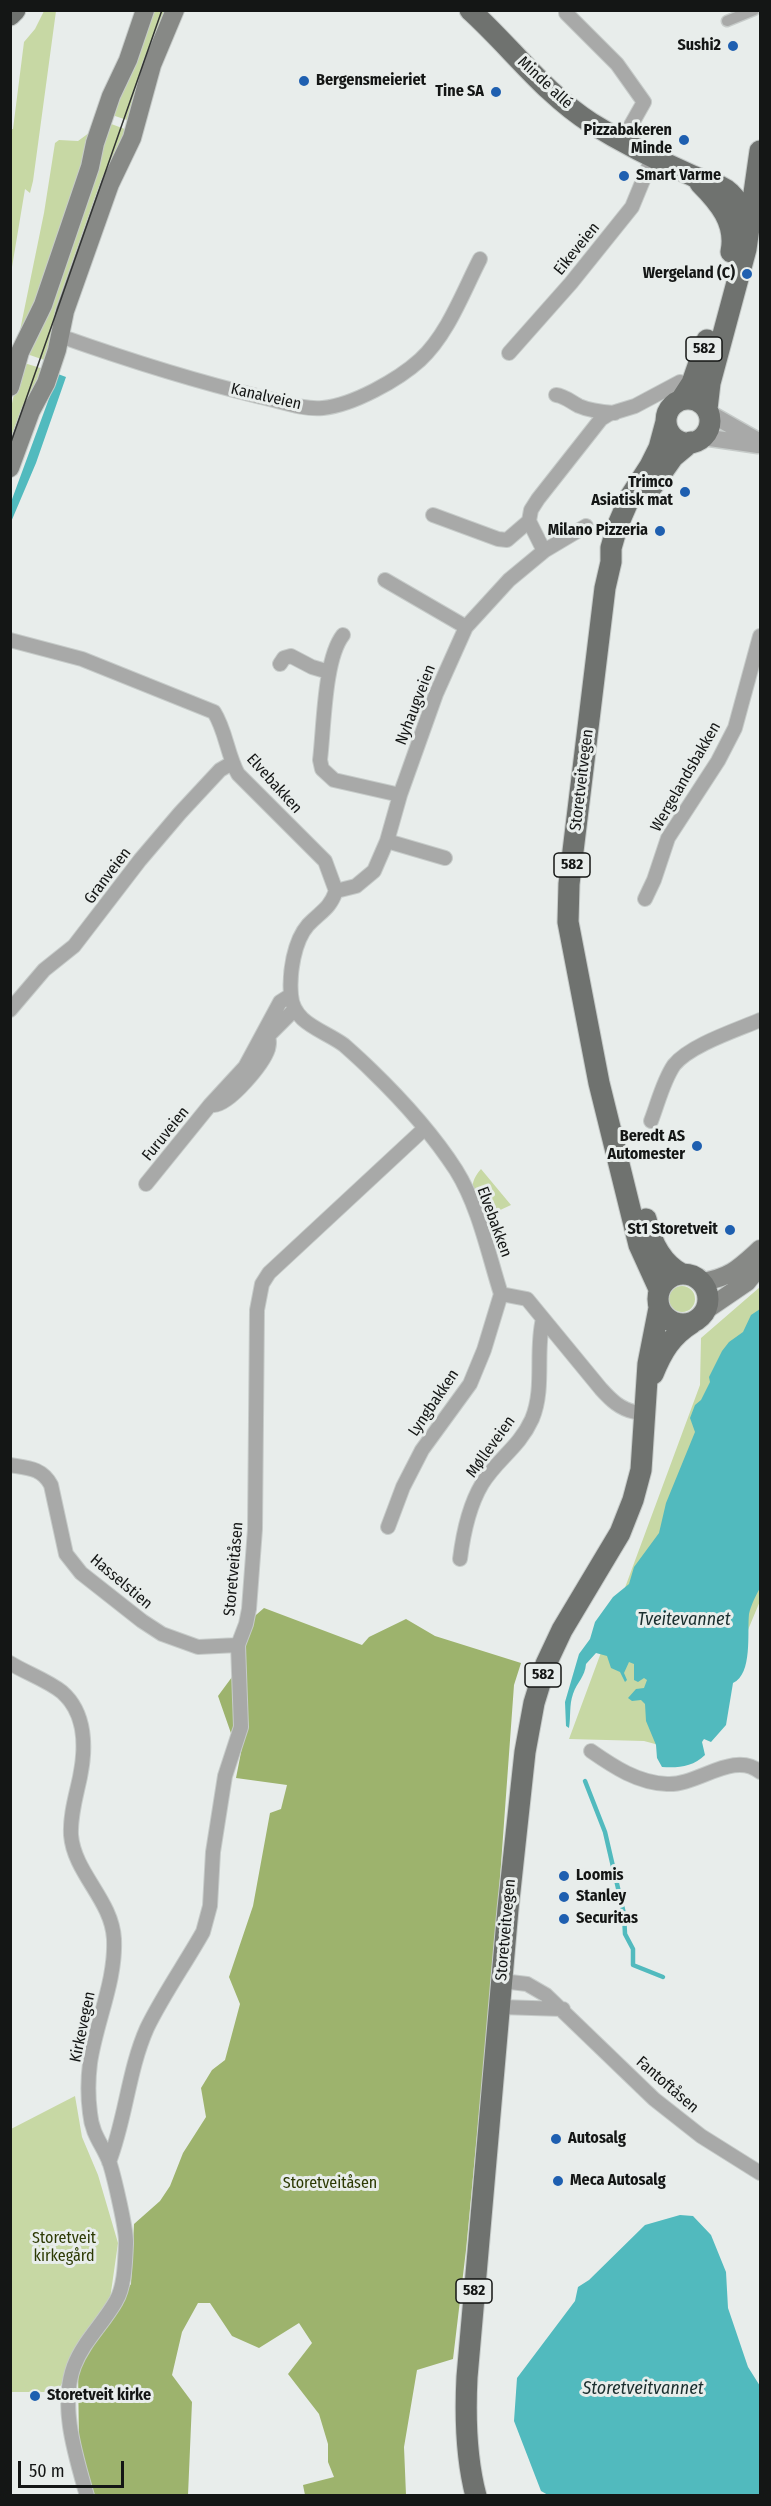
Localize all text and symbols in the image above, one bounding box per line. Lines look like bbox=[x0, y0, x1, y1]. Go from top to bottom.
place label: Sushi2 bbox=[677, 36, 721, 56]
marker: Sushi2 bbox=[726, 39, 740, 53]
street label: Minde allé bbox=[514, 53, 576, 113]
place label: Bergensmeieriet bbox=[316, 71, 426, 91]
marker: Bergensmeieriet bbox=[297, 74, 311, 88]
place label: Tine SA bbox=[435, 82, 484, 102]
marker: Tine SA bbox=[489, 85, 503, 99]
place label: Pizzabakeren Minde bbox=[584, 121, 672, 159]
marker: Pizzabakeren Minde bbox=[677, 133, 691, 147]
place label: Smart Varme bbox=[636, 166, 721, 186]
marker: Smart Varme bbox=[617, 169, 631, 183]
street label: Eikeveien bbox=[550, 219, 604, 279]
place label: Wergeland (C) bbox=[643, 264, 735, 284]
marker: Wergeland (C) bbox=[740, 267, 754, 281]
road number: 582 bbox=[686, 337, 722, 361]
street label: Kanalveien bbox=[229, 380, 303, 414]
place label: Trimco Asiatisk mat bbox=[591, 473, 673, 511]
marker: Trimco Asiatisk mat bbox=[678, 485, 692, 499]
place label: Milano Pizzeria bbox=[548, 521, 648, 541]
marker: Milano Pizzeria bbox=[653, 524, 667, 538]
street label: Nyhaugveien bbox=[392, 662, 440, 748]
street label: Wergelandsbakken bbox=[647, 719, 725, 835]
street label: Storetveitvegen bbox=[566, 728, 598, 832]
street label: Elvebakken bbox=[242, 750, 306, 818]
street label: Granveien bbox=[81, 844, 135, 908]
road number: 582 bbox=[554, 853, 590, 877]
street label: Furuveien bbox=[138, 1103, 194, 1165]
place label: Beredt AS Automester bbox=[607, 1127, 685, 1165]
marker: Beredt AS Automester bbox=[690, 1139, 704, 1153]
street label: Elvebakken bbox=[472, 1184, 516, 1260]
place label: St1 Storetveit bbox=[628, 1220, 718, 1240]
marker: St1 Storetveit bbox=[723, 1223, 737, 1237]
street label: Lyngbakken bbox=[405, 1366, 463, 1440]
street label: Mølleveien bbox=[462, 1413, 520, 1481]
street label: Storetveitåsen bbox=[220, 1521, 248, 1617]
street label: Hasselstien bbox=[86, 1550, 156, 1614]
water label: Tveitevannet bbox=[637, 1609, 731, 1631]
road number: 582 bbox=[525, 1663, 561, 1687]
place label: Loomis bbox=[576, 1866, 624, 1886]
marker: Loomis bbox=[557, 1869, 571, 1883]
street label: Storetveitvegen bbox=[492, 1878, 520, 1982]
place label: Stanley bbox=[576, 1887, 626, 1907]
marker: Stanley bbox=[557, 1890, 571, 1904]
place label: Securitas bbox=[576, 1909, 638, 1929]
marker: Securitas bbox=[557, 1912, 571, 1926]
street label: Kirkevegen bbox=[66, 1990, 100, 2064]
street label: Fantoftåsen bbox=[632, 2053, 702, 2117]
place label: Autosalg bbox=[568, 2129, 626, 2149]
marker: Autosalg bbox=[549, 2132, 563, 2146]
place label: Meca Autosalg bbox=[570, 2171, 666, 2191]
park label: Storetveitåsen bbox=[283, 2174, 377, 2194]
marker: Meca Autosalg bbox=[551, 2174, 565, 2188]
park label: Storetveit kirkegård bbox=[32, 2229, 96, 2267]
road number: 582 bbox=[456, 2279, 492, 2303]
water label: Storetveitvannet bbox=[582, 2378, 704, 2400]
place label: Storetveit kirke bbox=[47, 2386, 151, 2406]
marker: Storetveit kirke bbox=[28, 2389, 42, 2403]
scale bar bbox=[21, 2449, 128, 2487]
text: 50 m bbox=[29, 2460, 65, 2482]

